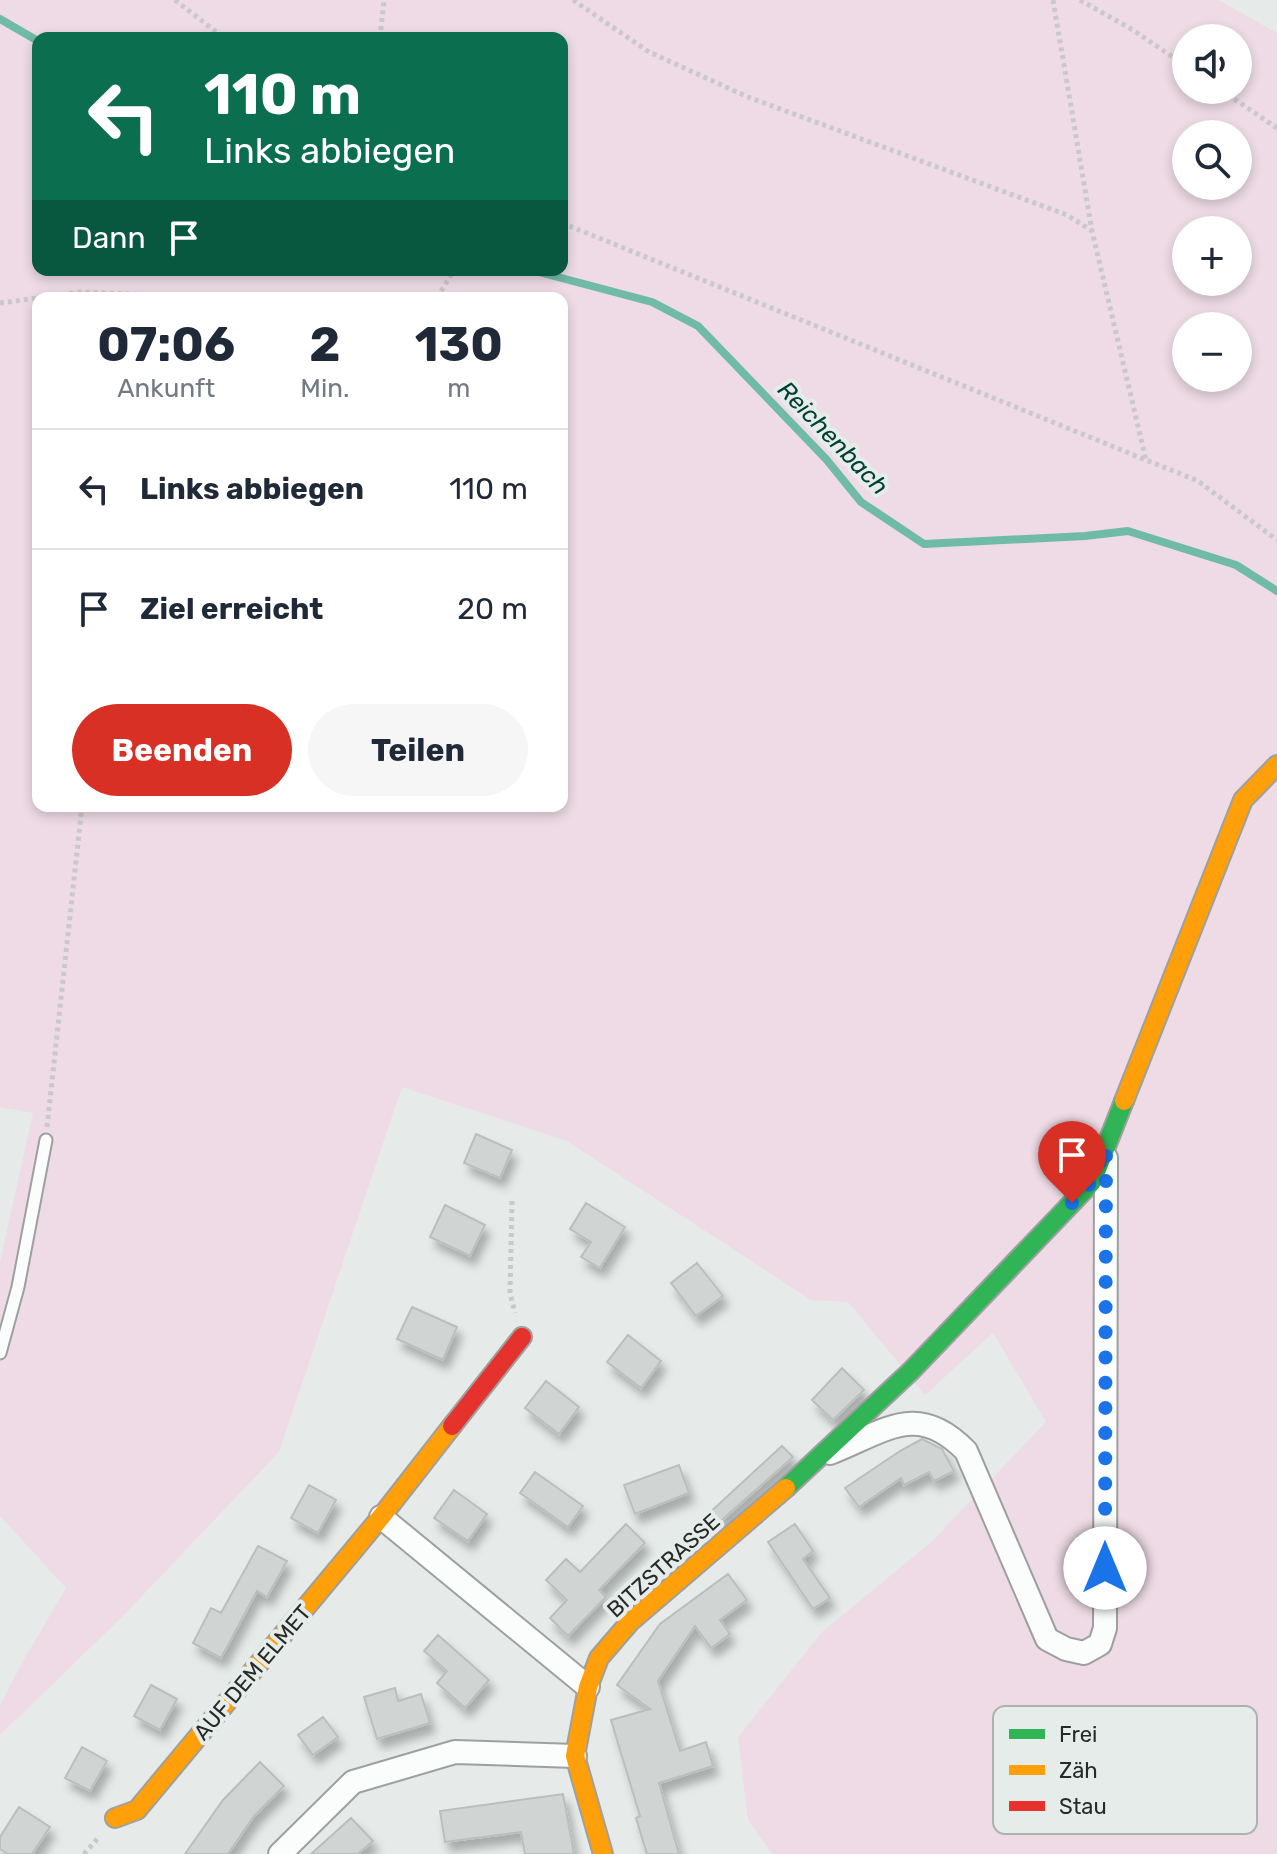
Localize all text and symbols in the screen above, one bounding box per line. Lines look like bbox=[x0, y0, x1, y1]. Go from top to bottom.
map controls bbox=[1172, 24, 1252, 392]
button: sound bbox=[1172, 24, 1252, 104]
text: 110 m bbox=[204, 62, 361, 128]
icon: left bbox=[72, 64, 176, 168]
button: search bbox=[1172, 120, 1252, 200]
text: Links abbiegen bbox=[204, 129, 455, 172]
icon: arrive bbox=[162, 216, 206, 260]
button: + bbox=[1172, 216, 1252, 296]
text: Dann bbox=[72, 220, 146, 256]
button: − bbox=[1172, 312, 1252, 392]
text: 07:06 bbox=[97, 316, 235, 373]
text: 2 bbox=[309, 316, 341, 373]
text: 130 bbox=[415, 316, 503, 373]
text: Ankunft bbox=[117, 373, 215, 404]
text: Min. bbox=[300, 373, 350, 404]
text: m bbox=[447, 373, 470, 404]
water label: Reichenbach bbox=[772, 375, 894, 501]
icon: left bbox=[72, 467, 116, 511]
text: Links abbiegen bbox=[140, 471, 364, 507]
text: 110 m bbox=[449, 471, 528, 507]
icon: arrive bbox=[72, 587, 116, 631]
text: Ziel erreicht bbox=[140, 591, 323, 627]
text: 20 m bbox=[457, 591, 528, 627]
button: Beenden bbox=[72, 704, 292, 796]
button: Teilen bbox=[308, 704, 528, 796]
pin bbox=[1038, 1121, 1106, 1203]
icon: arrive bbox=[1050, 1133, 1094, 1177]
street label: BITZSTRASSE bbox=[601, 1508, 725, 1623]
position arrow bbox=[1063, 1526, 1147, 1610]
street label: AUF DEM ELMET bbox=[188, 1599, 317, 1745]
legend bbox=[993, 1706, 1257, 1834]
text: Frei bbox=[1059, 1721, 1097, 1748]
text: Zäh bbox=[1059, 1757, 1098, 1784]
text: Stau bbox=[1059, 1793, 1107, 1820]

